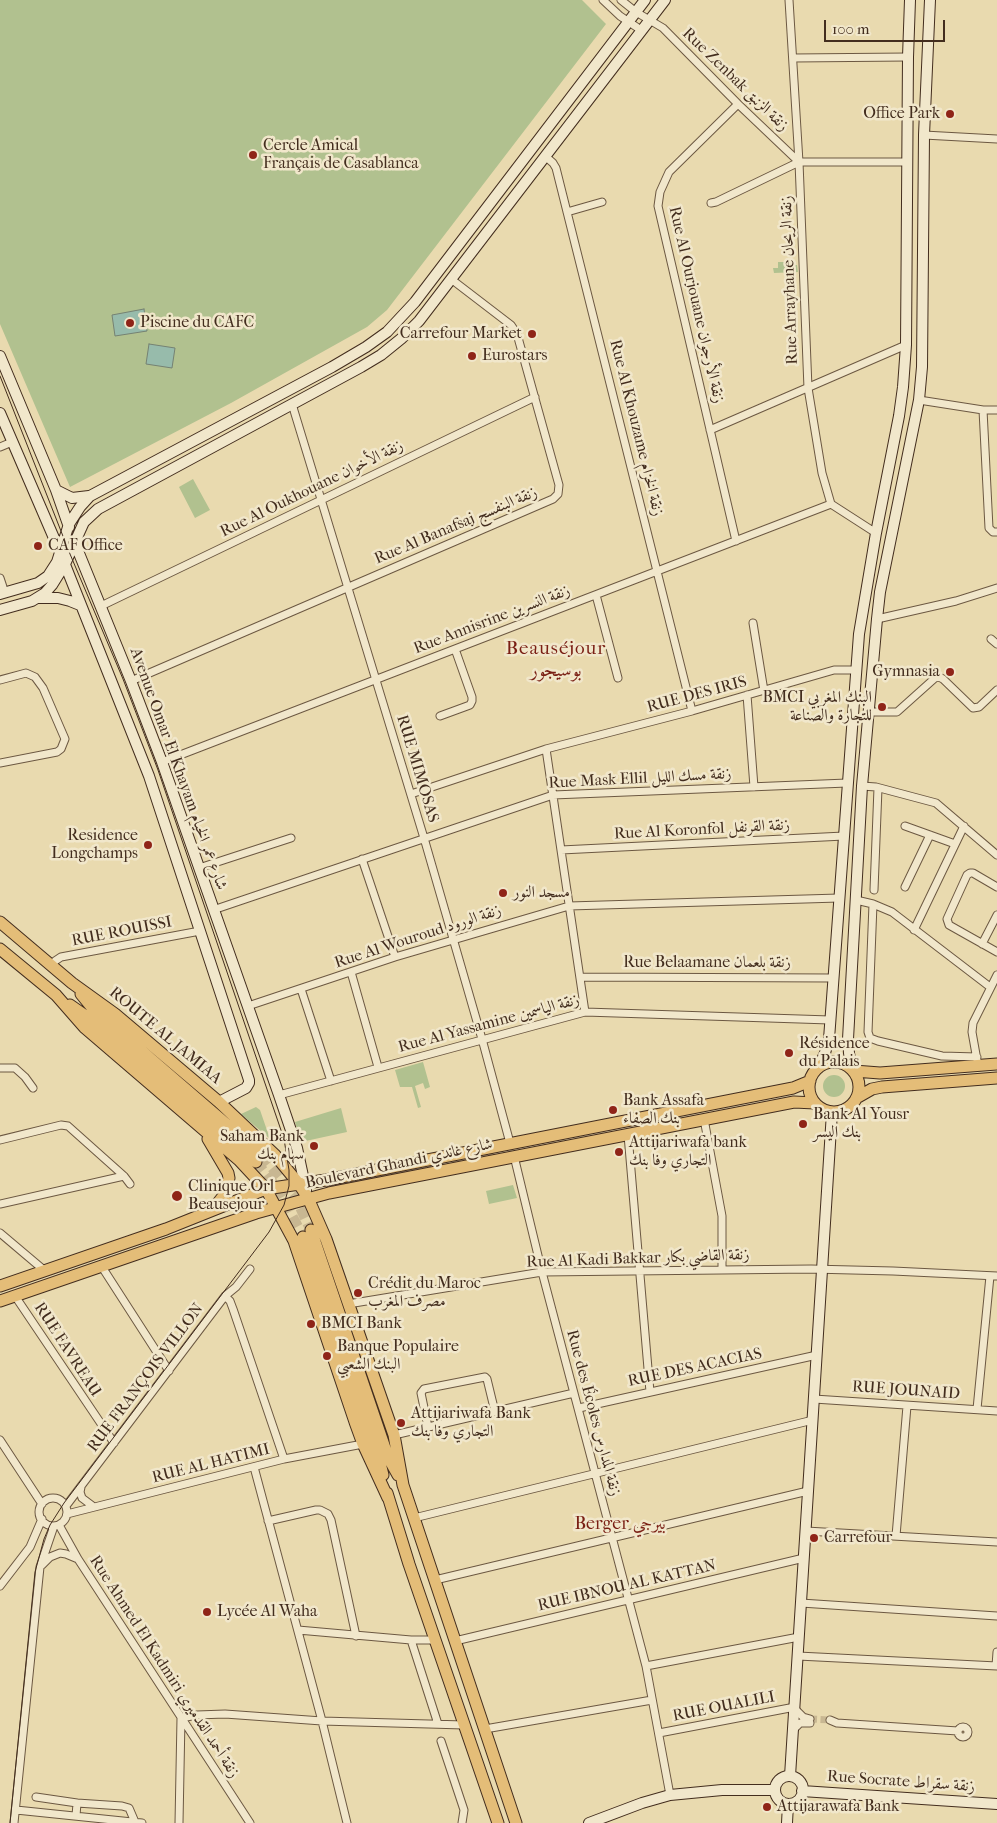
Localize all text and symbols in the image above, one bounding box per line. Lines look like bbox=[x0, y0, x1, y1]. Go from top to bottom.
scale bar bbox=[827, 10, 948, 42]
text: 100 m bbox=[832, 20, 870, 38]
street label: Rue Zenbak زنقة الزنبق bbox=[678, 24, 792, 136]
place label: Office Park bbox=[863, 104, 940, 124]
marker: Office Park bbox=[944, 108, 956, 120]
place label: Cercle Amical Français de Casablanca bbox=[263, 136, 419, 174]
marker: Cercle Amical Français de Casablanca bbox=[247, 149, 259, 161]
street label: Rue Arrayhane زنقة الريحان bbox=[777, 195, 803, 365]
street label: Rue Al Ourjouane زنقة الأرجوان bbox=[664, 205, 728, 405]
place label: Piscine du CAFC bbox=[140, 313, 254, 333]
marker: Piscine du CAFC bbox=[124, 317, 136, 329]
place label: Carrefour Market bbox=[400, 324, 522, 344]
marker: Carrefour Market bbox=[526, 328, 538, 340]
street label: Rue Al Khouzame زنقة الخزام bbox=[605, 338, 667, 518]
place label: Eurostars bbox=[482, 346, 547, 366]
marker: Eurostars bbox=[466, 350, 478, 362]
street label: Rue Al Oukhouane زنقة الأخوان bbox=[217, 436, 407, 542]
street label: Rue Al Banafsaj زنقة البنفسج bbox=[372, 483, 540, 569]
place label: CAF Office bbox=[48, 536, 123, 556]
marker: CAF Office bbox=[32, 540, 44, 552]
street label: Rue Annisrine زنقة النسرين bbox=[411, 581, 573, 659]
district label: Beauséjour بوسيجور bbox=[504, 638, 608, 682]
street label: Avenue Omar El Khayam شارع عمر الخيام bbox=[125, 645, 231, 893]
place label: Gymnasia bbox=[872, 662, 940, 682]
marker: Gymnasia bbox=[944, 666, 956, 678]
street label: RUE DES IRIS bbox=[645, 672, 749, 718]
place label: BMCI البنك المغربي للتجارة والصناعة bbox=[762, 688, 872, 726]
marker: BMCI البنك المغربي للتجارة والصناعة bbox=[876, 701, 888, 713]
street label: RUE MIMOSAS bbox=[392, 713, 442, 825]
street label: Rue Mask Ellil زنقة مسك الليل bbox=[548, 765, 732, 793]
street label: Rue Al Koronfol زنقة القرنفل bbox=[613, 816, 791, 844]
place label: Residence Longchamps bbox=[51, 826, 138, 864]
marker: Residence Longchamps bbox=[142, 839, 154, 851]
place label: مسجد النور bbox=[513, 883, 570, 903]
marker: مسجد النور bbox=[497, 887, 509, 899]
street label: Rue Al Wouroud زنقة الورود bbox=[332, 901, 504, 973]
street label: RUE ROUISSI bbox=[70, 913, 174, 951]
street label: Rue Belaamane زنقة بلعمان bbox=[623, 953, 791, 973]
street label: ROUTE AL JAMIAA bbox=[105, 983, 225, 1089]
street label: Rue Al Yassamine زنقة الياسمين bbox=[396, 991, 582, 1057]
place label: Résidence du Palais bbox=[799, 1034, 870, 1072]
marker: Résidence du Palais bbox=[783, 1047, 795, 1059]
place label: Bank Assafa بنك الصفاء bbox=[623, 1091, 704, 1129]
marker: Bank Assafa بنك الصفاء bbox=[607, 1104, 619, 1116]
place label: Bank Al Yousr بنك اليسر bbox=[813, 1105, 909, 1143]
marker: Bank Al Yousr بنك اليسر bbox=[797, 1118, 809, 1130]
place label: Saham Bank سهام بنك bbox=[220, 1127, 304, 1165]
place label: Attijariwafa bank التجاري وفا بنك bbox=[629, 1133, 747, 1171]
street label: Boulevard Ghandi شارع غاندي bbox=[304, 1135, 494, 1193]
marker: Saham Bank سهام بنك bbox=[308, 1140, 320, 1152]
marker: Attijariwafa bank التجاري وفا بنك bbox=[613, 1146, 625, 1158]
place label: Clinique Orl Beausejour bbox=[188, 1177, 274, 1215]
marker: Clinique Orl Beausejour bbox=[170, 1189, 184, 1203]
street label: Rue Al Kadi Bakkar زنقة القاضي بكار bbox=[526, 1246, 750, 1272]
place label: Crédit du Maroc مصرف المغرب bbox=[368, 1274, 481, 1312]
marker: Crédit du Maroc مصرف المغرب bbox=[352, 1287, 364, 1299]
street label: RUE FAVREAU bbox=[29, 1299, 105, 1401]
street label: RUE FRANÇOIS VILLON bbox=[84, 1300, 208, 1456]
place label: BMCI Bank bbox=[321, 1314, 402, 1334]
marker: BMCI Bank bbox=[305, 1318, 317, 1330]
street label: Rue des Écoles زنقة المدارس bbox=[562, 1328, 624, 1498]
place label: Banque Populaire البنك الشعبي bbox=[337, 1337, 459, 1375]
street label: RUE DES ACACIAS bbox=[626, 1344, 764, 1392]
marker: Banque Populaire البنك الشعبي bbox=[321, 1350, 333, 1362]
street label: RUE JOUNAID bbox=[851, 1378, 961, 1404]
place label: Attijariwafa Bank التجاري وفا بنك bbox=[411, 1404, 531, 1442]
marker: Attijariwafa Bank التجاري وفا بنك bbox=[395, 1417, 407, 1429]
street label: RUE AL HATIMI bbox=[150, 1440, 272, 1488]
district label: Berger بيرجي bbox=[574, 1514, 666, 1536]
place label: Carrefour bbox=[824, 1528, 892, 1548]
marker: Carrefour bbox=[808, 1532, 820, 1544]
street label: Rue Ahmed El Kadmiri زنقة أحمد القدميري bbox=[85, 1552, 243, 1782]
street label: RUE IBNOU AL KATTAN bbox=[536, 1556, 718, 1616]
place label: Lycée Al Waha bbox=[217, 1602, 317, 1622]
marker: Lycée Al Waha bbox=[201, 1606, 213, 1618]
street label: RUE OUALILI bbox=[671, 1688, 777, 1726]
street label: Rue Socrate زنقة سقراط bbox=[826, 1767, 976, 1797]
place label: Attijarawafa Bank bbox=[777, 1797, 899, 1817]
marker: Attijarawafa Bank bbox=[761, 1801, 773, 1813]

